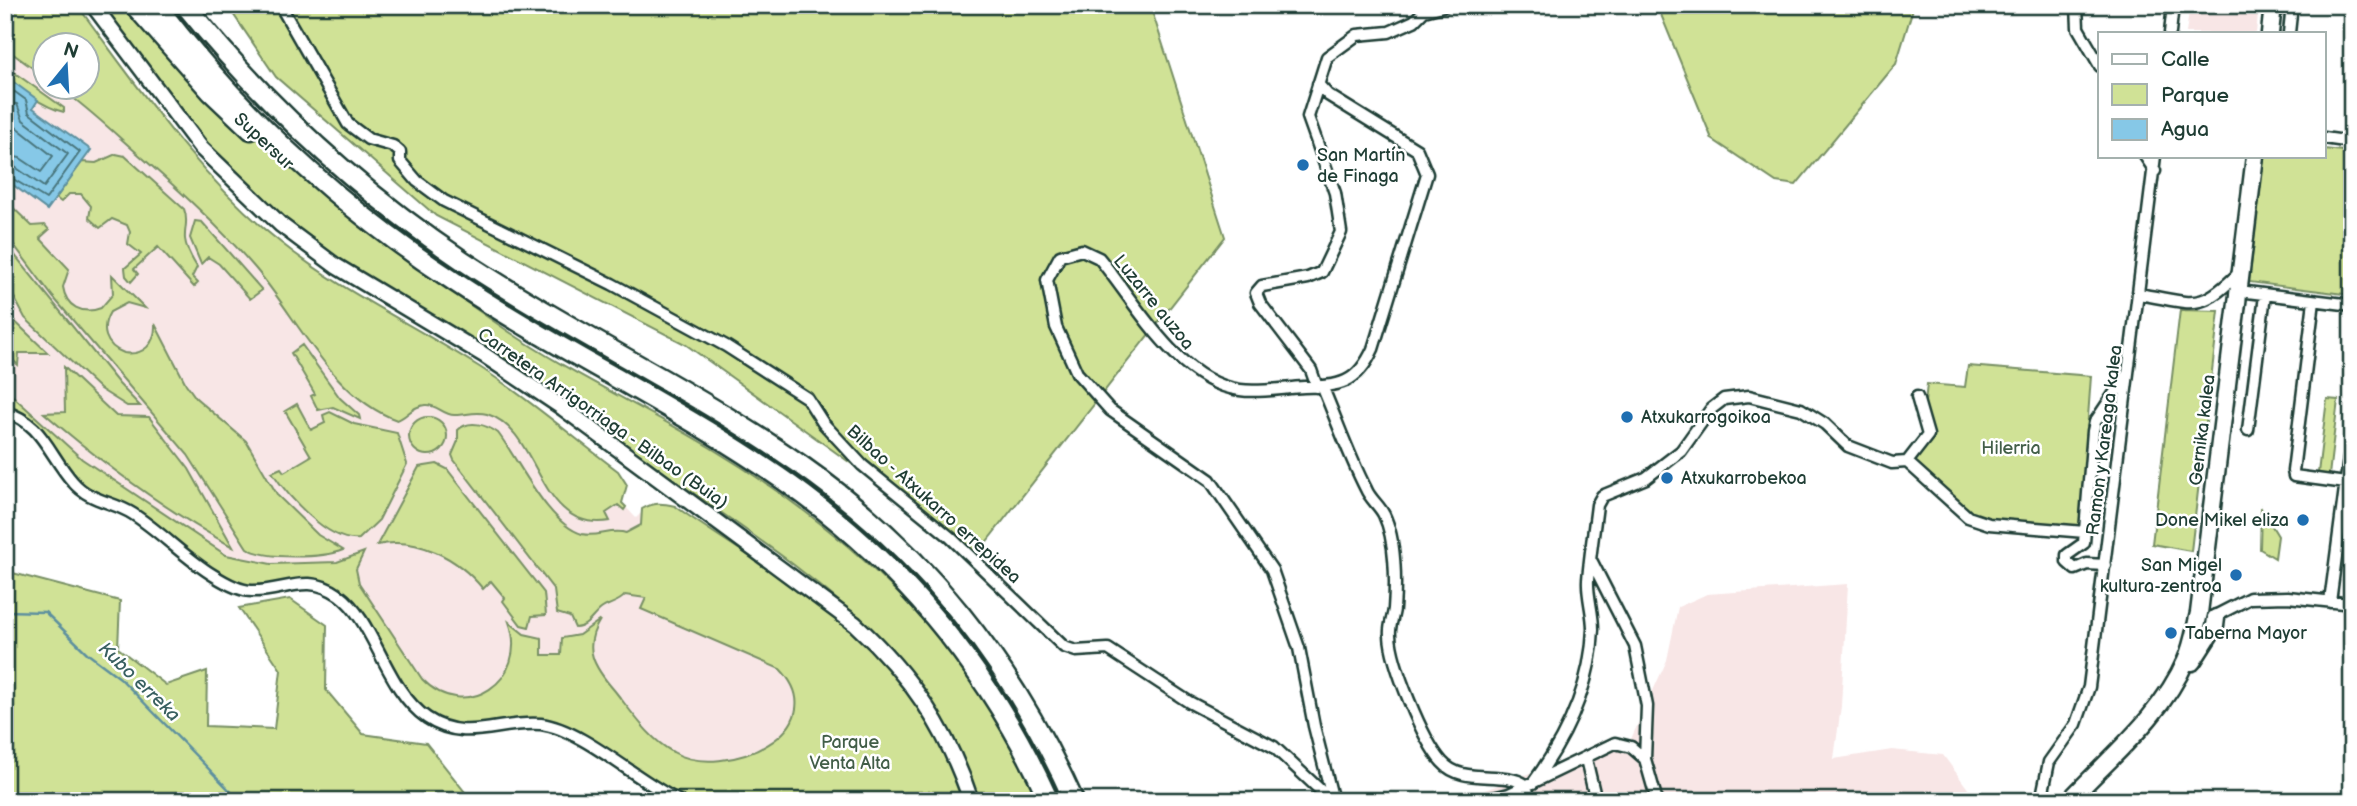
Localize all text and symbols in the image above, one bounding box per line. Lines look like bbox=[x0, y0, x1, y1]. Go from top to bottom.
north arrow bbox=[32, 32, 102, 102]
legend bbox=[2098, 32, 2326, 158]
text: N bbox=[60, 38, 81, 64]
text: Calle bbox=[2161, 47, 2210, 72]
text: Parque bbox=[2161, 83, 2229, 108]
street label: Supersur bbox=[229, 108, 298, 175]
text: Agua bbox=[2161, 117, 2209, 142]
place label: San Martín de Finaga bbox=[1317, 145, 1405, 187]
marker: San Martín de Finaga bbox=[1295, 157, 1311, 173]
street label: Luzarre auzoa bbox=[1109, 251, 1198, 354]
street label: Carretera Arrigorriaga - Bilbao (Buia) bbox=[474, 324, 732, 513]
street label: Ramon y Kareaga kalea bbox=[2082, 344, 2127, 537]
street label: Gernika kalea bbox=[2185, 373, 2220, 487]
place label: Atxukarrogoikoa bbox=[1641, 407, 1771, 428]
marker: Atxukarrogoikoa bbox=[1619, 409, 1635, 425]
street label: Bilbao - Atxukarro errepidea bbox=[842, 421, 1025, 588]
park label: Hilerria bbox=[1981, 438, 2041, 459]
place label: Atxukarrobekoa bbox=[1681, 468, 1807, 489]
marker: Atxukarrobekoa bbox=[1659, 470, 1675, 486]
place label: Done Mikel eliza bbox=[2155, 510, 2289, 531]
marker: Done Mikel eliza bbox=[2295, 512, 2311, 528]
place label: San Migel kultura-zentroa bbox=[2100, 555, 2222, 597]
marker: San Migel kultura-zentroa bbox=[2228, 567, 2244, 583]
place label: Taberna Mayor bbox=[2185, 623, 2307, 644]
marker: Taberna Mayor bbox=[2163, 625, 2179, 641]
water label: Kubo erreka bbox=[93, 637, 185, 727]
park label: Parque Venta Alta bbox=[810, 732, 890, 774]

